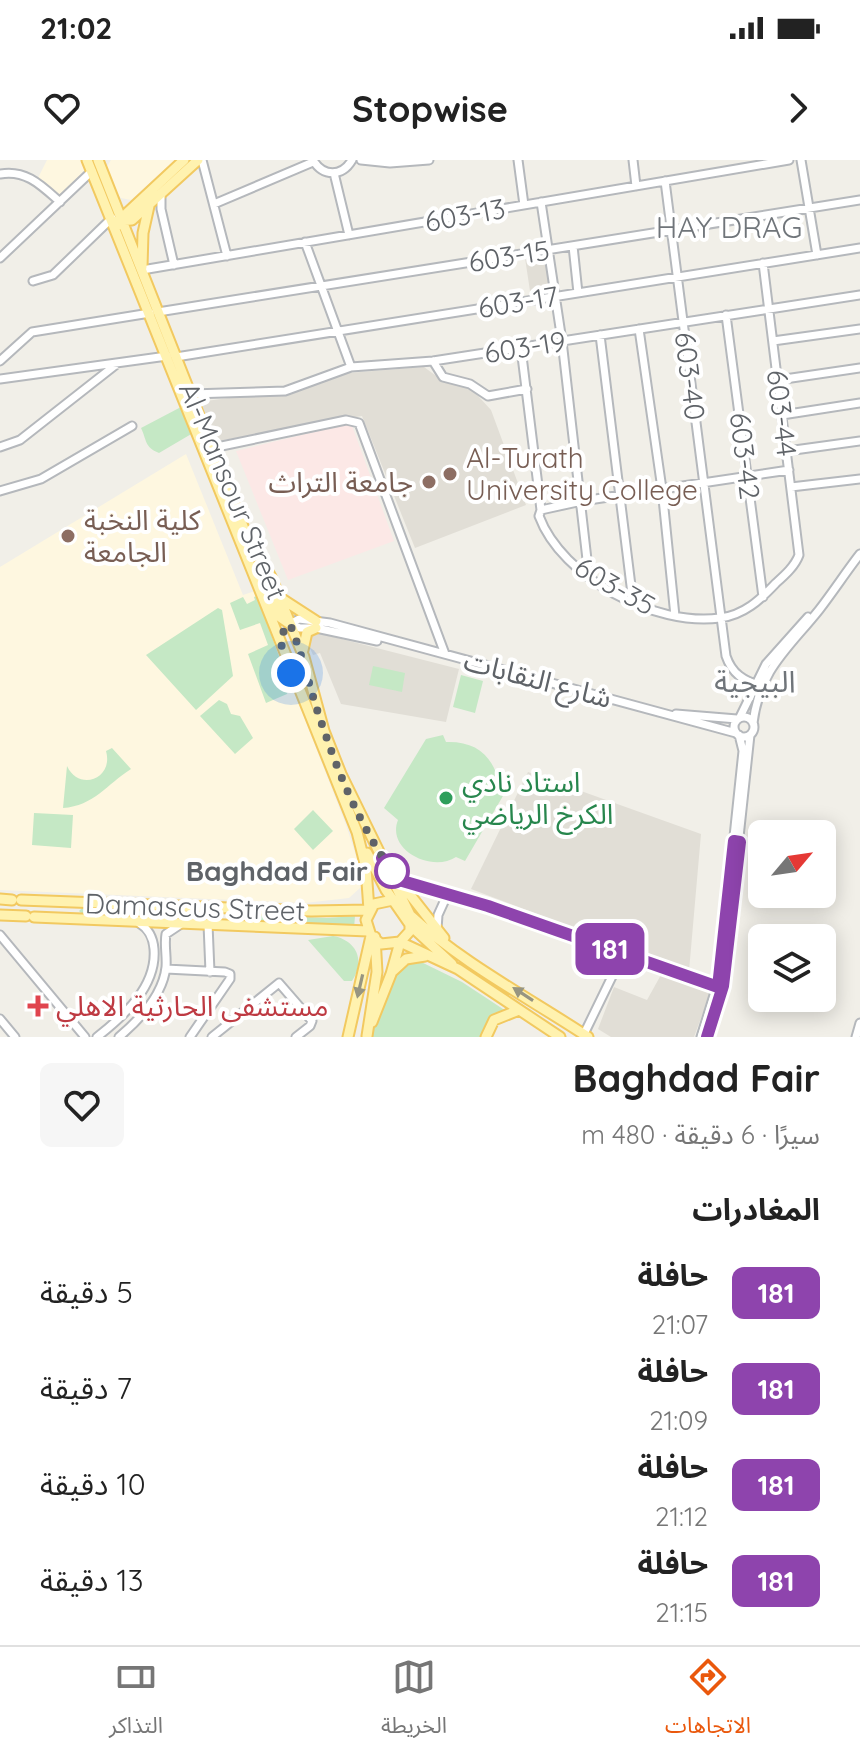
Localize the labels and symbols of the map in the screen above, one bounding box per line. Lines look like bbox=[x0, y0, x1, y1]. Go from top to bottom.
street label: 603-13 bbox=[422, 190, 508, 239]
district label: HAY DRAG bbox=[656, 208, 802, 246]
street label: 603-15 bbox=[466, 232, 552, 279]
street label: 603-17 bbox=[475, 278, 561, 325]
street label: 603-19 bbox=[482, 323, 568, 370]
street label: 603-40 bbox=[668, 330, 713, 422]
street label: 603-44 bbox=[760, 368, 805, 458]
street label: Al-Mansour Street bbox=[172, 377, 295, 605]
street label: 603-42 bbox=[723, 410, 768, 502]
place label: Al-Turath University College bbox=[466, 440, 698, 507]
place label: جامعة التراث bbox=[269, 464, 413, 499]
marker: Al-Turath University College bbox=[441, 465, 459, 483]
marker: جامعة التراث bbox=[420, 473, 438, 491]
place label: كلية النخبة الجامعة bbox=[84, 502, 201, 569]
marker: كلية النخبة الجامعة bbox=[59, 527, 77, 545]
street label: 603-35 bbox=[569, 549, 662, 623]
street label: شارع النقابات bbox=[460, 642, 616, 719]
your location bbox=[271, 653, 311, 693]
district label: البيجية bbox=[714, 662, 796, 700]
place label: استاد نادي الكرخ الرياضي bbox=[462, 764, 613, 835]
marker: استاد نادي الكرخ الرياضي bbox=[437, 789, 455, 807]
north arrow bbox=[748, 820, 836, 908]
place label: Baghdad Fair bbox=[186, 853, 368, 888]
marker: Baghdad Fair bbox=[375, 854, 409, 888]
street label: Damascus Street bbox=[84, 885, 306, 928]
line badge: 181 bbox=[564, 923, 656, 975]
one-way arrow bbox=[353, 974, 365, 999]
one-way arrow bbox=[512, 987, 533, 1002]
place label: مستشفى الحارثية الاهلي bbox=[56, 988, 328, 1027]
marker: مستشفى الحارثية الاهلي bbox=[27, 995, 49, 1017]

